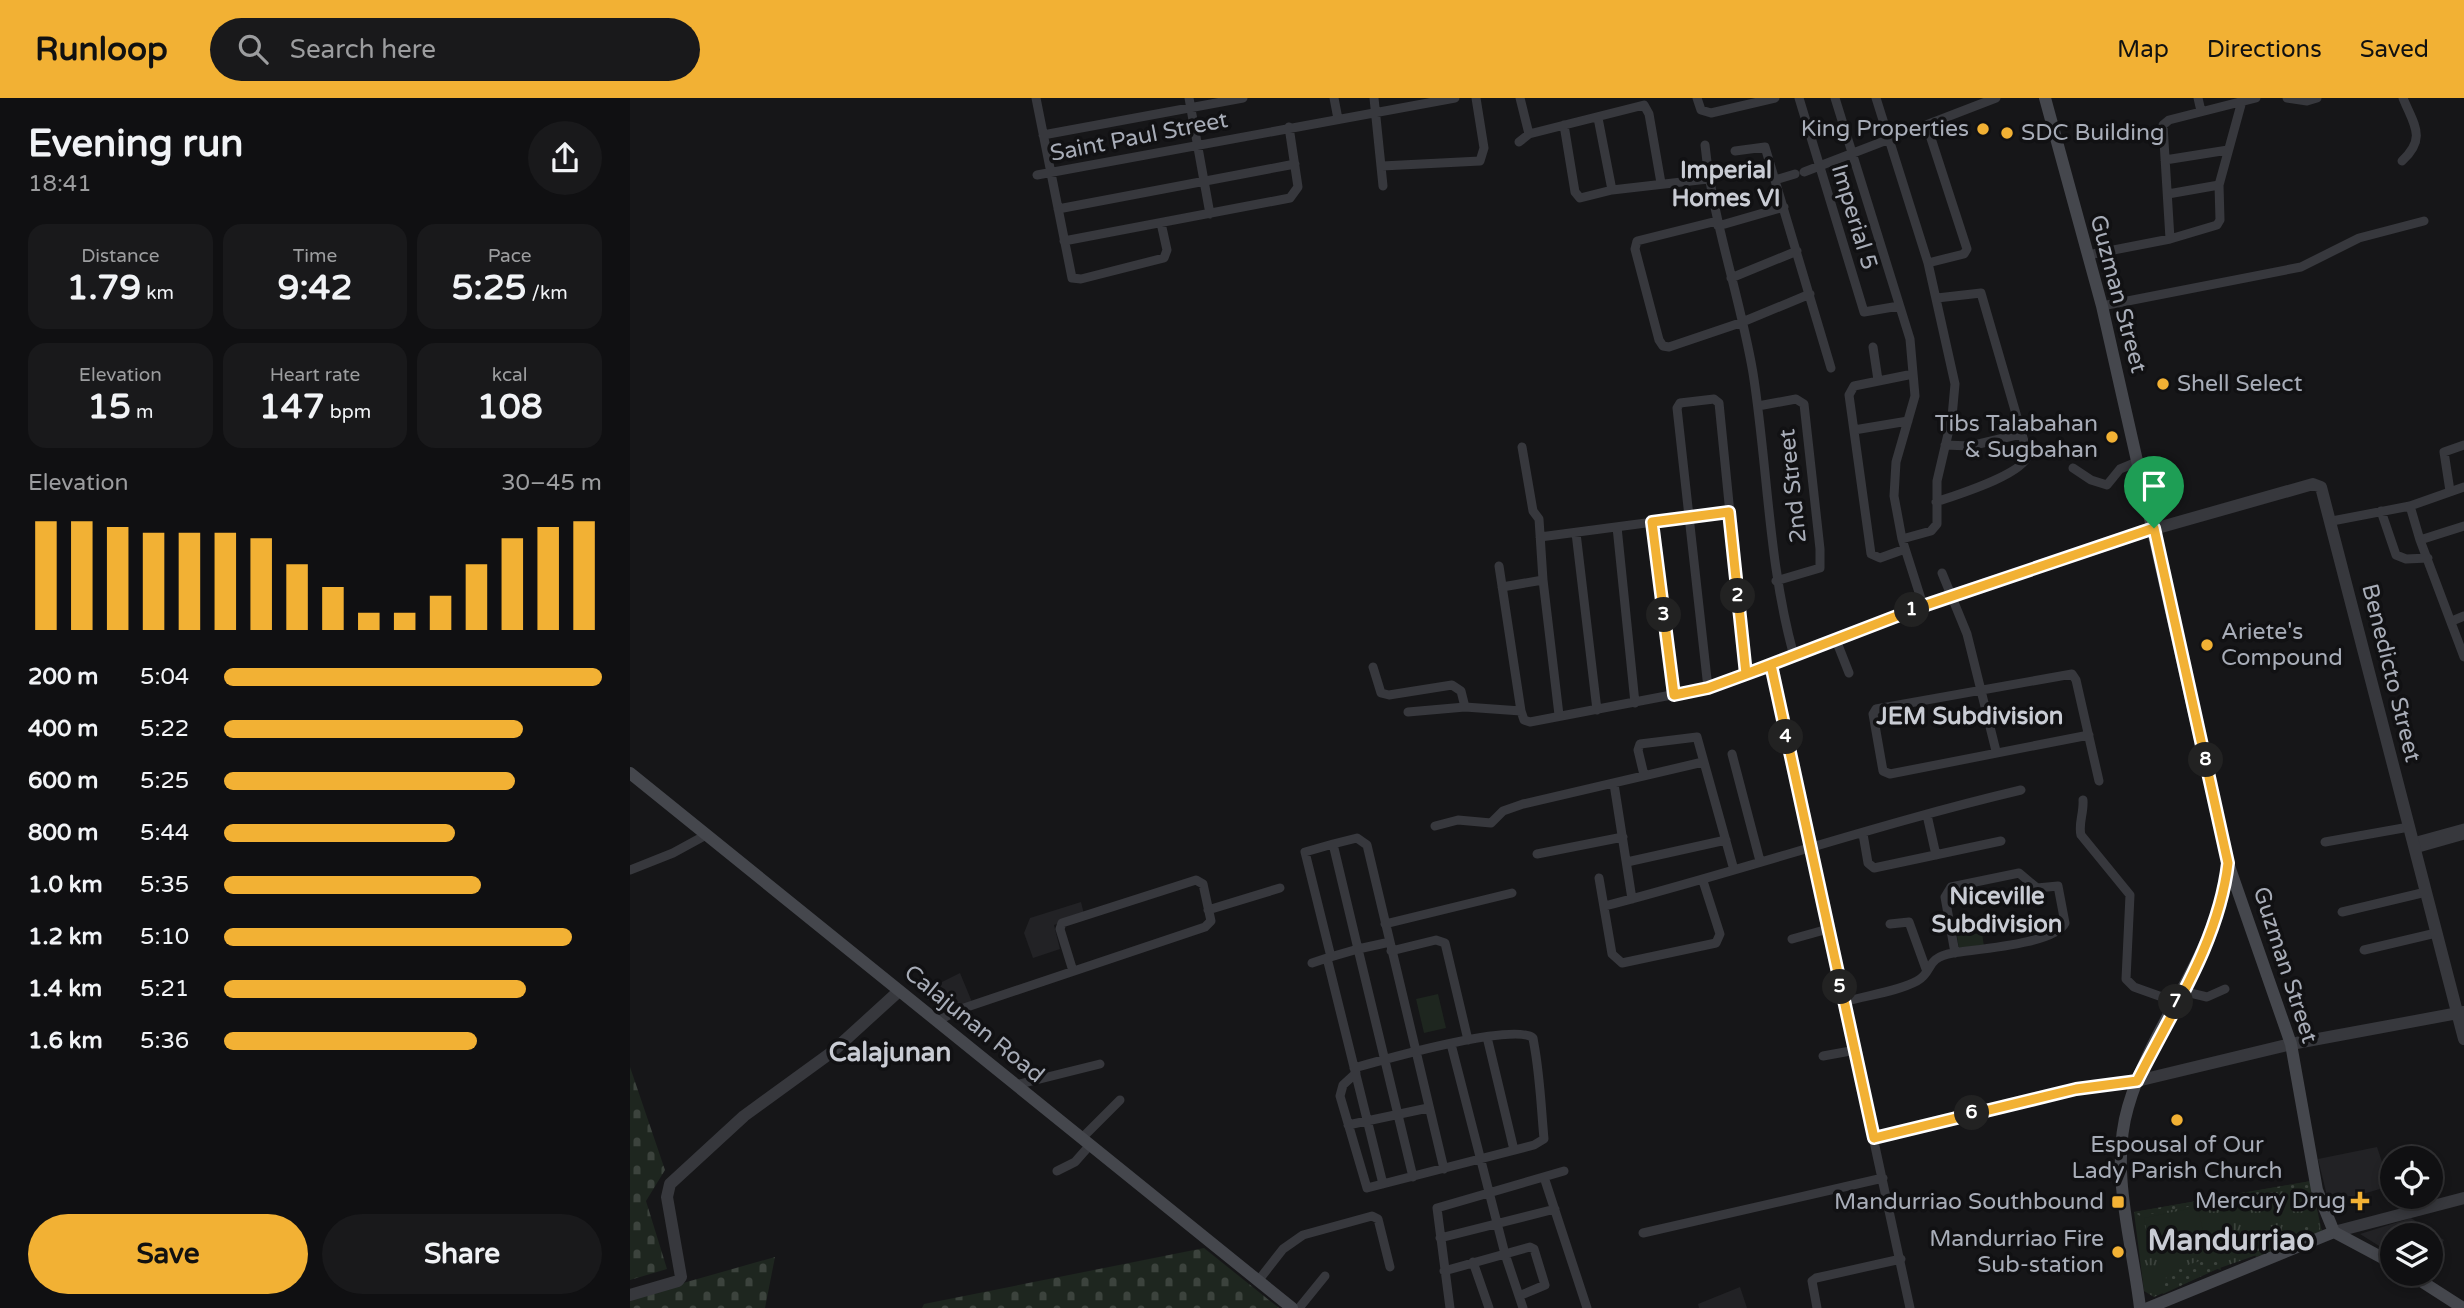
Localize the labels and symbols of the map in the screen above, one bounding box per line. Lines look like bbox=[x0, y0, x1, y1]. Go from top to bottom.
street label: Saint Paul Street bbox=[1048, 106, 1230, 168]
place label: King Properties bbox=[1801, 115, 1969, 143]
place label: SDC Building bbox=[2021, 119, 2164, 147]
marker: King Properties bbox=[1975, 121, 1991, 137]
marker: SDC Building bbox=[1999, 125, 2015, 141]
district label: Imperial Homes VI bbox=[1671, 156, 1781, 213]
street label: Imperial 5 bbox=[1825, 161, 1883, 273]
street label: Guzman Street bbox=[2083, 212, 2153, 376]
place label: Shell Select bbox=[2177, 370, 2303, 398]
marker: Shell Select bbox=[2155, 376, 2171, 392]
place label: Tibs Talabahan & Sugbahan bbox=[1935, 410, 2098, 464]
street label: 2nd Street bbox=[1773, 427, 1813, 544]
marker: Tibs Talabahan & Sugbahan bbox=[2104, 429, 2120, 445]
pin bbox=[2124, 456, 2184, 528]
pin: 2 bbox=[1720, 578, 1756, 614]
street label: Benedicto Street bbox=[2355, 581, 2427, 765]
pin: 1 bbox=[1894, 592, 1930, 628]
pin: 3 bbox=[1646, 598, 1682, 632]
place label: Ariete's Compound bbox=[2221, 618, 2343, 672]
marker: Ariete's Compound bbox=[2199, 637, 2215, 653]
district label: JEM Subdivision bbox=[1876, 702, 2063, 731]
pin: 4 bbox=[1768, 720, 1804, 754]
pin: 8 bbox=[2188, 742, 2224, 778]
district label: Niceville Subdivision bbox=[1932, 882, 2062, 939]
street label: Guzman Street bbox=[2247, 883, 2324, 1047]
street label: Calajunan Road bbox=[898, 959, 1050, 1089]
pin: 5 bbox=[1822, 970, 1858, 1004]
pin: 7 bbox=[2158, 984, 2194, 1020]
district label: Calajunan bbox=[829, 1037, 951, 1068]
pin: 6 bbox=[1954, 1096, 1990, 1130]
marker: Espousal of Our Lady Parish Church bbox=[2169, 1112, 2185, 1128]
place label: Espousal of Our Lady Parish Church bbox=[2071, 1131, 2283, 1185]
place label: Mercury Drug bbox=[2195, 1187, 2346, 1215]
place label: Mandurriao Southbound bbox=[1834, 1188, 2104, 1216]
marker: Mercury Drug bbox=[2352, 1193, 2368, 1209]
marker: Mandurriao Southbound bbox=[2110, 1194, 2126, 1210]
district label: Mandurriao bbox=[2148, 1222, 2314, 1259]
place label: Mandurriao Fire Sub-station bbox=[1929, 1225, 2104, 1279]
marker: Mandurriao Fire Sub-station bbox=[2110, 1244, 2126, 1260]

